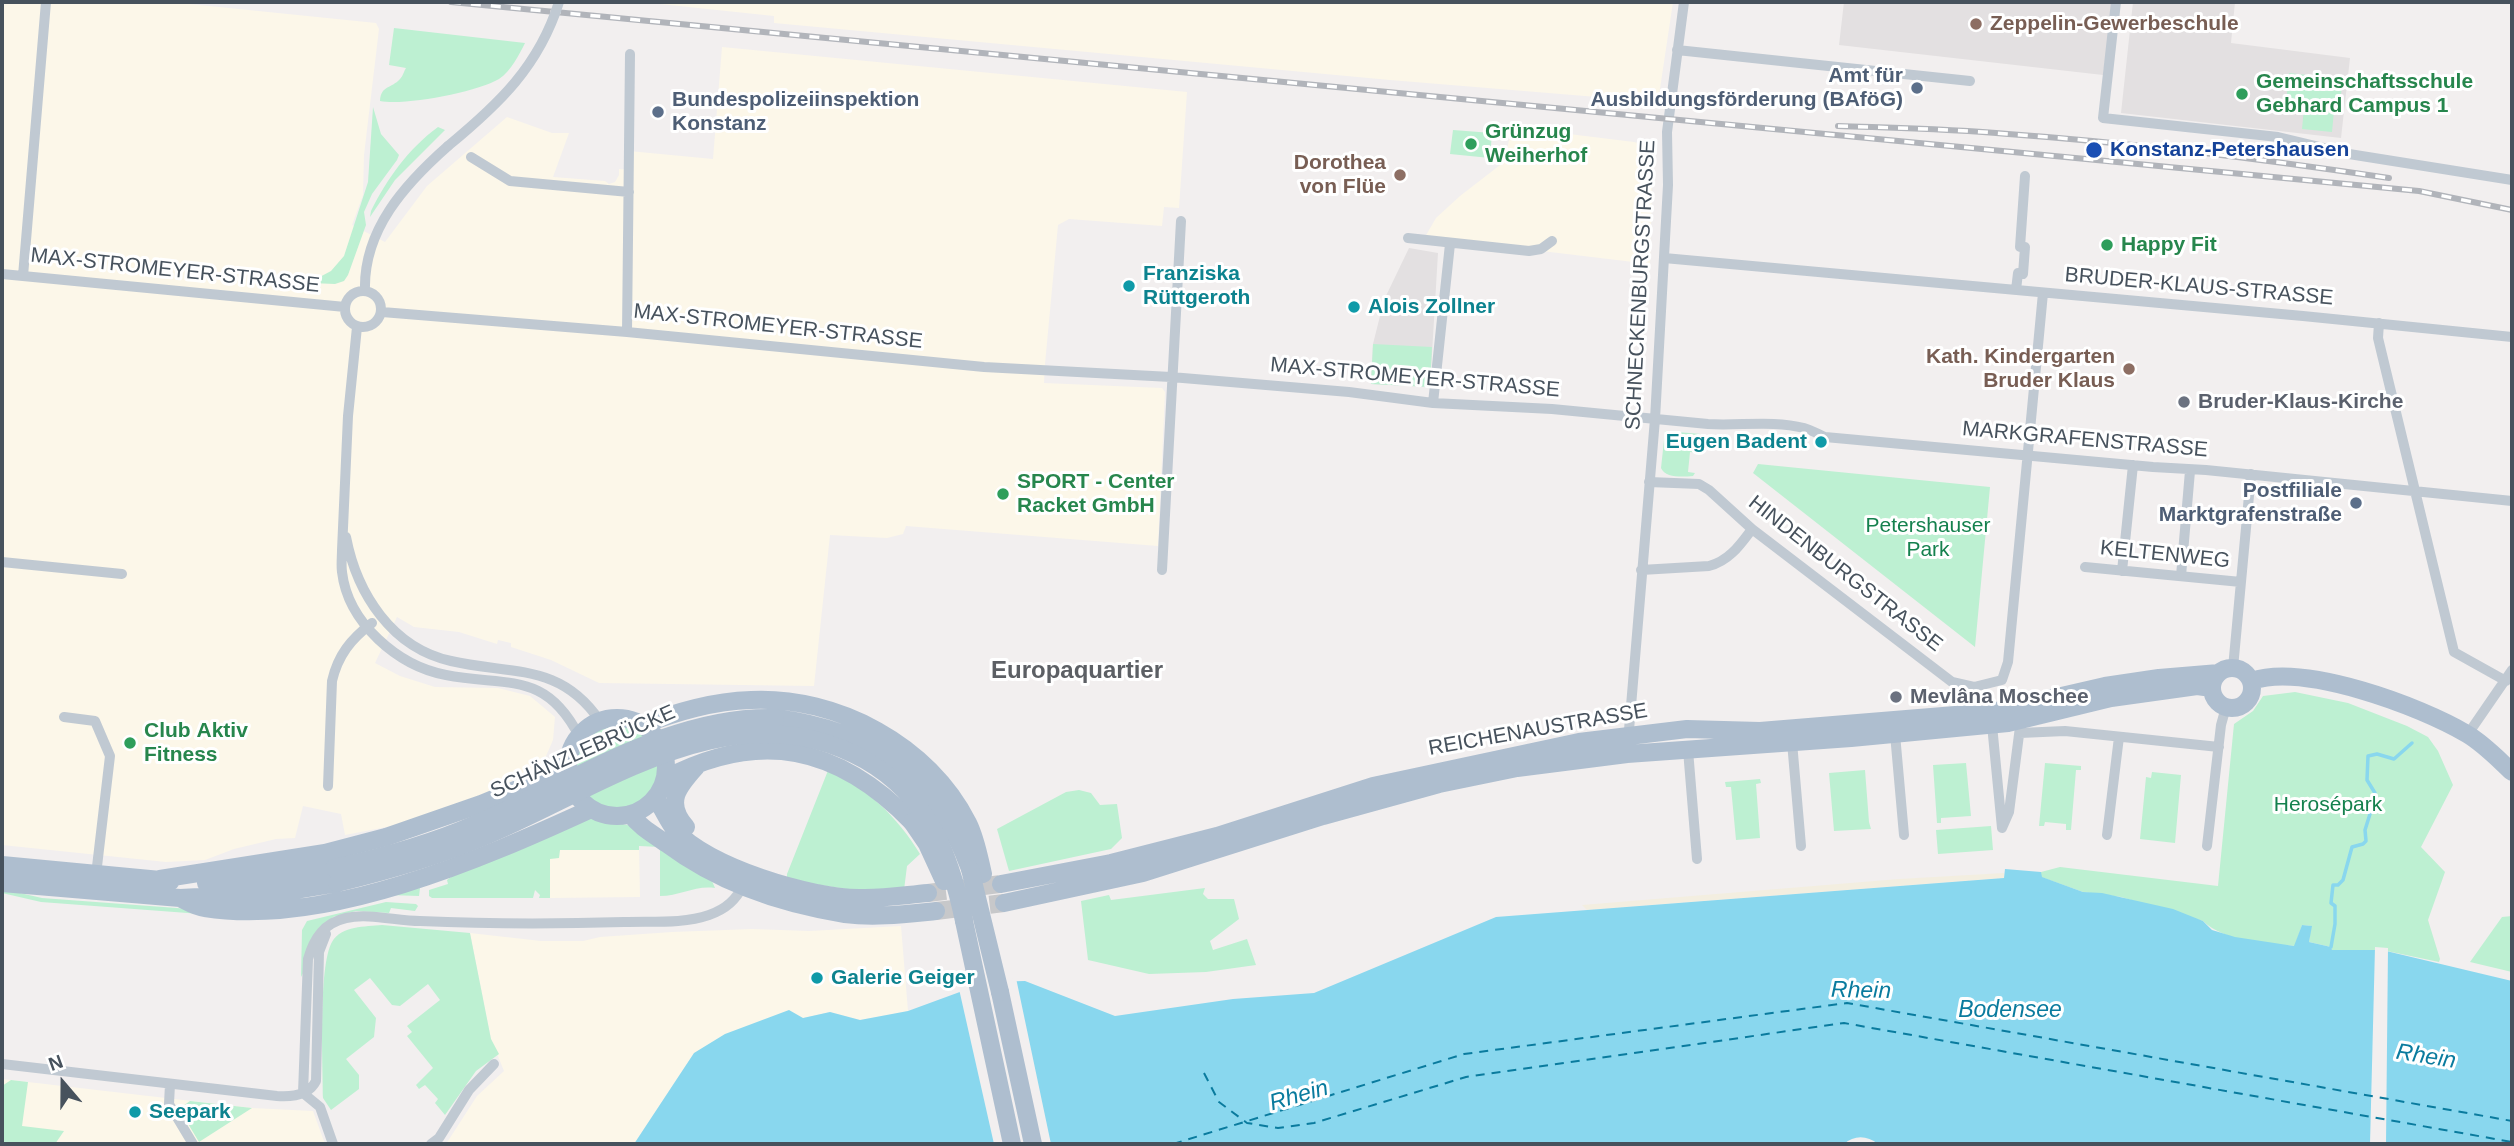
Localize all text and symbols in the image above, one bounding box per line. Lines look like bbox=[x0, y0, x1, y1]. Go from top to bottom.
place label: Zeppelin-Gewerbeschule bbox=[1990, 11, 2239, 37]
marker: Zeppelin-Gewerbeschule bbox=[1968, 16, 1984, 32]
place label: Amt für Ausbildungsförderung (BAföG) bbox=[1590, 63, 1903, 113]
place label: Gemeinschaftsschule Gebhard Campus 1 bbox=[2256, 69, 2473, 119]
marker: Amt für Ausbildungsförderung (BAföG) bbox=[1909, 80, 1925, 96]
marker: Gemeinschaftsschule Gebhard Campus 1 bbox=[2234, 86, 2250, 102]
place label: Bundespolizeiinspektion Konstanz bbox=[672, 87, 919, 137]
marker: Bundespolizeiinspektion Konstanz bbox=[650, 104, 666, 120]
place label: Grünzug Weiherhof bbox=[1485, 119, 1587, 169]
marker: Grünzug Weiherhof bbox=[1463, 136, 1479, 152]
place label: Konstanz-Petershausen bbox=[2110, 137, 2349, 163]
street label: SCHNECKENBURGSTRASSE bbox=[1621, 139, 1661, 431]
marker: Konstanz-Petershausen bbox=[2084, 140, 2104, 160]
place label: Dorothea von Flüe bbox=[1294, 150, 1386, 200]
marker: Dorothea von Flüe bbox=[1392, 167, 1408, 183]
place label: Happy Fit bbox=[2121, 232, 2217, 258]
marker: Happy Fit bbox=[2099, 237, 2115, 253]
street label: MAX-STROMEYER-STRASSE bbox=[29, 243, 321, 299]
place label: Franziska Rüttgeroth bbox=[1143, 261, 1250, 311]
street label: BRUDER-KLAUS-STRASSE bbox=[2064, 263, 2334, 311]
marker: Franziska Rüttgeroth bbox=[1121, 278, 1137, 294]
place label: Alois Zollner bbox=[1368, 294, 1495, 320]
street label: MAX-STROMEYER-STRASSE bbox=[632, 299, 924, 355]
marker: Alois Zollner bbox=[1346, 299, 1362, 315]
place label: Kath. Kindergarten Bruder Klaus bbox=[1926, 344, 2115, 394]
street label: MAX-STROMEYER-STRASSE bbox=[1269, 353, 1561, 403]
marker: Kath. Kindergarten Bruder Klaus bbox=[2121, 361, 2137, 377]
place label: Bruder-Klaus-Kirche bbox=[2198, 389, 2403, 415]
marker: Bruder-Klaus-Kirche bbox=[2176, 394, 2192, 410]
street label: MARKGRAFENSTRASSE bbox=[1961, 417, 2209, 463]
place label: Eugen Badent bbox=[1666, 429, 1807, 455]
marker: Eugen Badent bbox=[1813, 434, 1829, 450]
place label: SPORT - Center Racket GmbH bbox=[1017, 469, 1175, 519]
place label: Postfiliale Marktgrafenstraße bbox=[2159, 478, 2342, 528]
marker: SPORT - Center Racket GmbH bbox=[995, 486, 1011, 502]
street label: HINDENBURGSTRASSE bbox=[1743, 490, 1947, 658]
marker: Postfiliale Marktgrafenstraße bbox=[2348, 495, 2364, 511]
park label: Petershauser Park bbox=[1866, 513, 1990, 563]
street label: KELTENWEG bbox=[2099, 536, 2231, 574]
district label: Europaquartier bbox=[991, 657, 1163, 685]
place label: Mevlâna Moschee bbox=[1910, 684, 2089, 710]
marker: Mevlâna Moschee bbox=[1888, 689, 1904, 705]
street label: REICHENAUSTRASSE bbox=[1427, 698, 1649, 762]
street label: SCHÄNZLEBRÜCKE bbox=[487, 700, 679, 804]
place label: Club Aktiv Fitness bbox=[144, 718, 248, 768]
marker: Club Aktiv Fitness bbox=[122, 735, 138, 751]
park label: Herosépark bbox=[2274, 792, 2382, 818]
place label: Galerie Geiger bbox=[831, 965, 975, 991]
marker: Galerie Geiger bbox=[809, 970, 825, 986]
water label: Rhein bbox=[1831, 977, 1891, 1005]
water label: Bodensee bbox=[1958, 997, 2062, 1025]
water label: Rhein bbox=[2394, 1039, 2458, 1075]
north arrow bbox=[28, 1048, 98, 1118]
text: N bbox=[46, 1051, 66, 1075]
water label: Rhein bbox=[1266, 1074, 1332, 1118]
place label: Seepark bbox=[149, 1099, 231, 1125]
marker: Seepark bbox=[127, 1104, 143, 1120]

